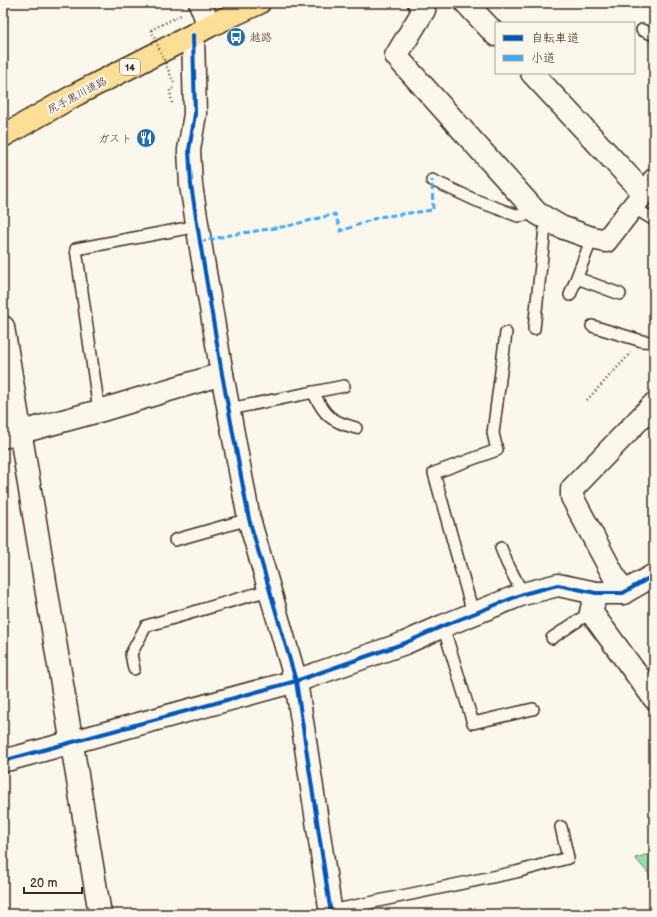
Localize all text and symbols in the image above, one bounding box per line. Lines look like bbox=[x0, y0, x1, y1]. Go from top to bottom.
legend bbox=[495, 22, 635, 74]
bus stop icon: 越路 bbox=[225, 26, 247, 48]
place label: 越路 bbox=[250, 31, 272, 44]
text: 自転車道 bbox=[531, 31, 579, 46]
text: 小道 bbox=[531, 51, 555, 66]
road number: 14 bbox=[120, 59, 140, 75]
street label: 尻手黒川道路 bbox=[45, 74, 109, 117]
restaurant icon: ガスト bbox=[135, 127, 157, 149]
place label: ガスト bbox=[98, 132, 132, 145]
scale bar bbox=[24, 869, 82, 895]
text: 20 m bbox=[30, 876, 57, 891]

